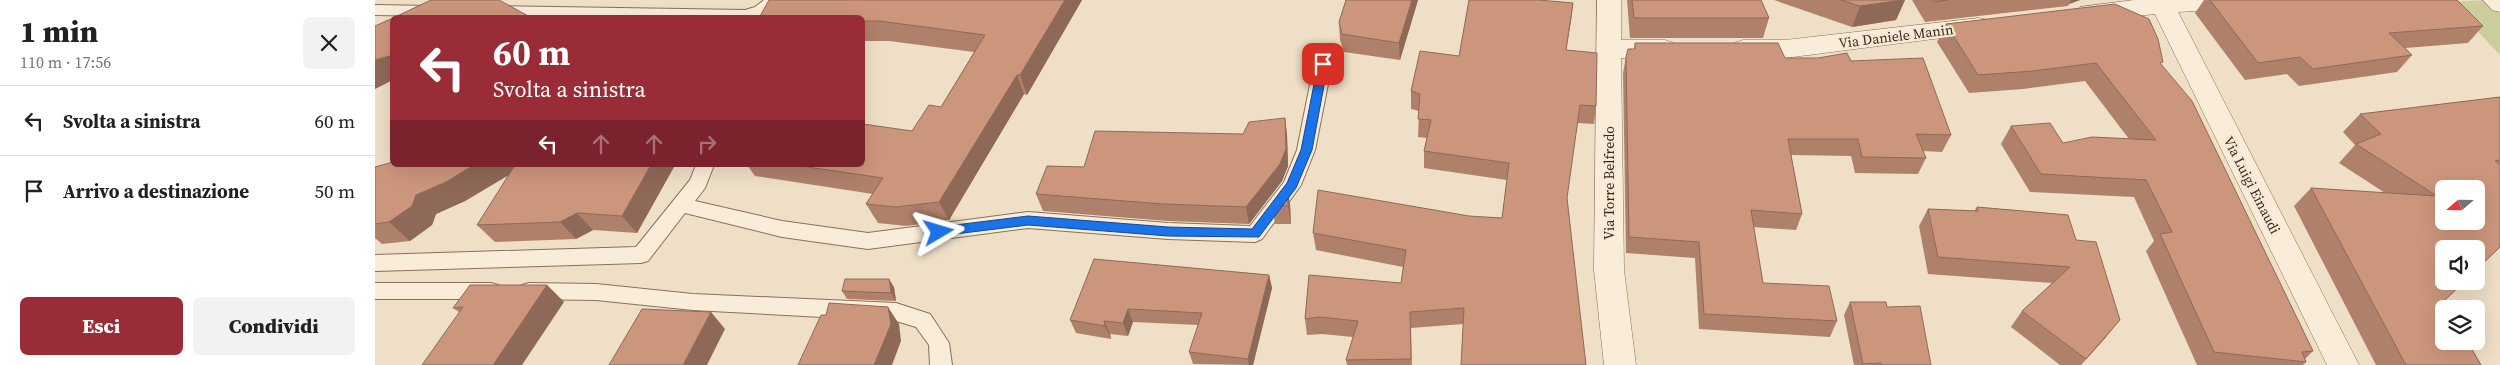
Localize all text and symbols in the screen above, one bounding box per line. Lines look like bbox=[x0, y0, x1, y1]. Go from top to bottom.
text: 1 min bbox=[20, 11, 98, 52]
button: close bbox=[303, 17, 355, 69]
street label: Via Daniele Manin bbox=[1838, 19, 1955, 53]
text: 60 m bbox=[493, 29, 570, 77]
icon: left bbox=[410, 35, 475, 100]
pin bbox=[1302, 43, 1344, 85]
icon: arrive bbox=[1309, 50, 1337, 78]
text: 110 m · 17:56 bbox=[20, 51, 111, 73]
text: Svolta a sinistra bbox=[493, 74, 646, 104]
icon: left bbox=[20, 107, 48, 135]
text: Svolta a sinistra bbox=[63, 108, 201, 134]
text: 60 m bbox=[314, 108, 355, 134]
street label: Via Torre Belfredo bbox=[1599, 126, 1619, 240]
icon: left bbox=[534, 130, 562, 158]
icon: ahead bbox=[587, 130, 615, 158]
icon: ahead bbox=[640, 130, 668, 158]
icon: right bbox=[693, 130, 721, 158]
street label: Via Luigi Einaudi bbox=[2219, 133, 2285, 237]
icon: arrive bbox=[20, 177, 48, 205]
text: Arrivo a destinazione bbox=[63, 178, 249, 204]
text: 50 m bbox=[314, 178, 355, 204]
north arrow bbox=[2435, 180, 2485, 230]
map controls bbox=[2435, 180, 2485, 350]
position arrow bbox=[912, 205, 964, 257]
button: sound bbox=[2435, 240, 2485, 290]
button: Esci bbox=[20, 297, 183, 355]
button: Condividi bbox=[193, 297, 355, 355]
button: layers bbox=[2435, 300, 2485, 350]

